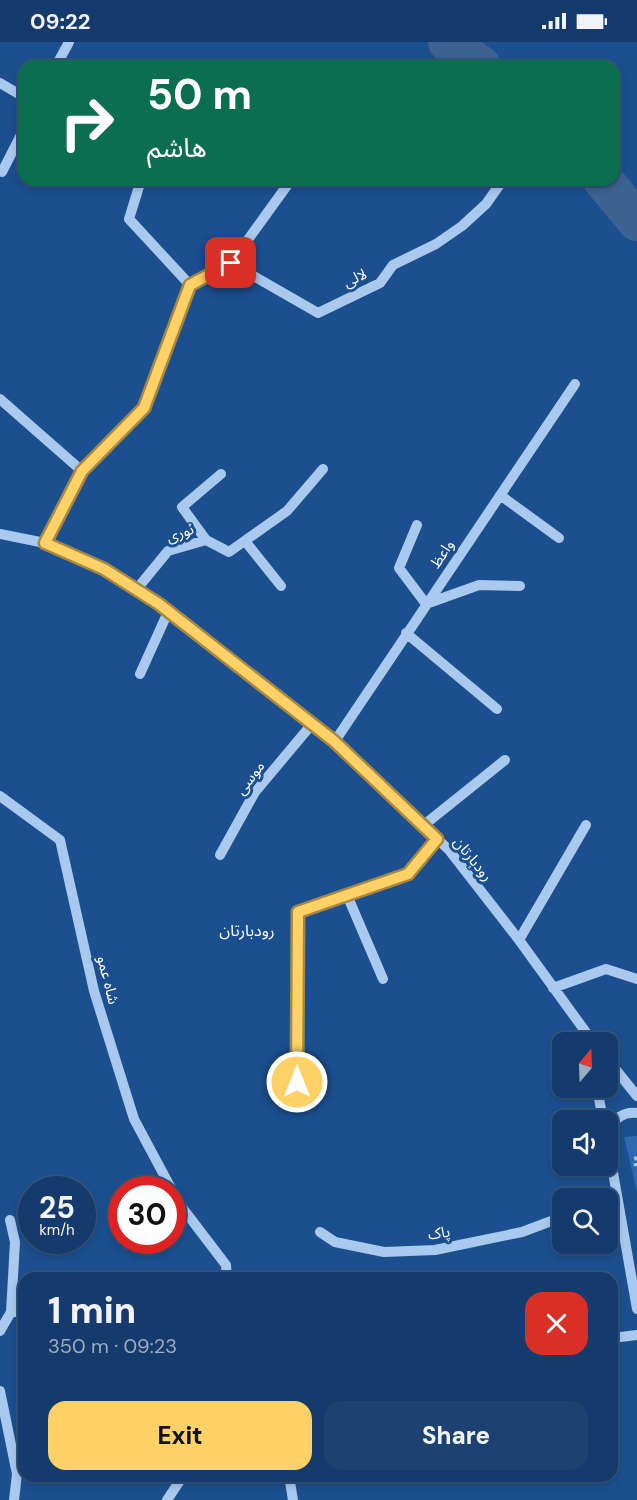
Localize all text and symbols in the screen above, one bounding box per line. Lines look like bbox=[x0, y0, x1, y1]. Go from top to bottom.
text: 09:22 bbox=[30, 7, 90, 36]
text: 50 m bbox=[147, 67, 252, 122]
icon: right bbox=[48, 84, 126, 162]
text: هاشم bbox=[147, 130, 207, 165]
pin bbox=[205, 237, 256, 288]
icon: arrive bbox=[214, 246, 247, 279]
street label: لالی bbox=[340, 264, 370, 292]
street label: نوری bbox=[163, 519, 197, 547]
street label: واعظ bbox=[425, 536, 459, 572]
street label: موسی bbox=[231, 757, 269, 799]
street label: رودبارتان bbox=[449, 833, 497, 885]
district label: رودبارتان bbox=[219, 920, 275, 941]
street label: شاه عمو bbox=[92, 954, 124, 1007]
north arrow bbox=[552, 1032, 618, 1098]
map controls bbox=[552, 1032, 618, 1254]
position arrow bbox=[265, 1050, 329, 1114]
button: sound bbox=[552, 1110, 618, 1176]
speed limit sign: 30 bbox=[108, 1176, 186, 1254]
text: 25 bbox=[39, 1188, 75, 1227]
button: search bbox=[552, 1188, 618, 1254]
text: km/h bbox=[39, 1220, 75, 1240]
street label: پاک bbox=[427, 1222, 451, 1245]
text: 1 min bbox=[48, 1287, 136, 1334]
button: close bbox=[525, 1292, 588, 1355]
text: 350 m · 09:23 bbox=[48, 1333, 177, 1359]
button: Exit bbox=[48, 1401, 312, 1470]
button: Share bbox=[324, 1401, 588, 1470]

